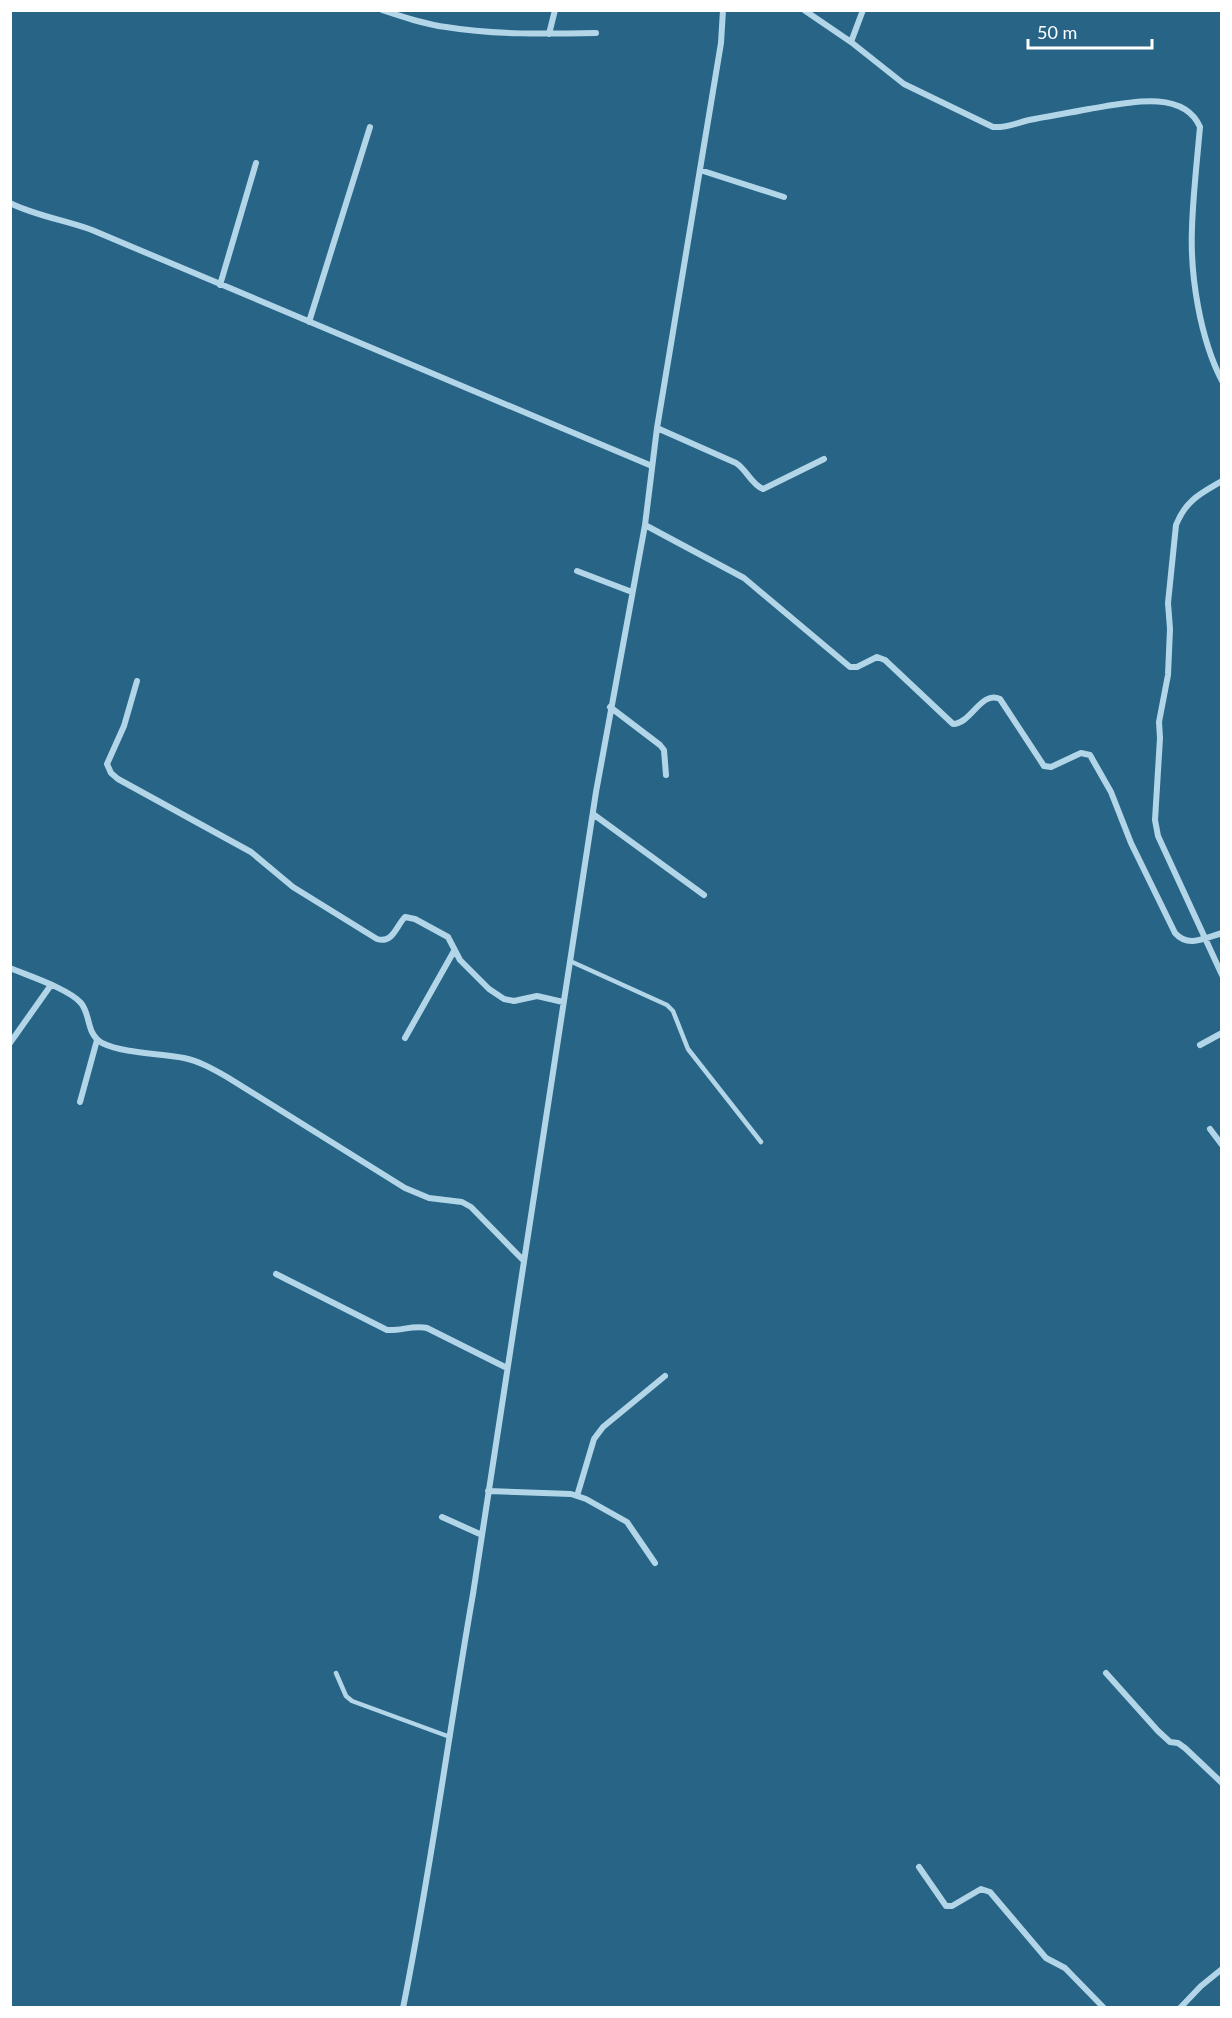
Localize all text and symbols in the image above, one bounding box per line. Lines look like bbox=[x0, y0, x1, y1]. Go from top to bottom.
scale bar bbox=[1028, 12, 1152, 50]
text: 50 m bbox=[1037, 21, 1077, 43]

